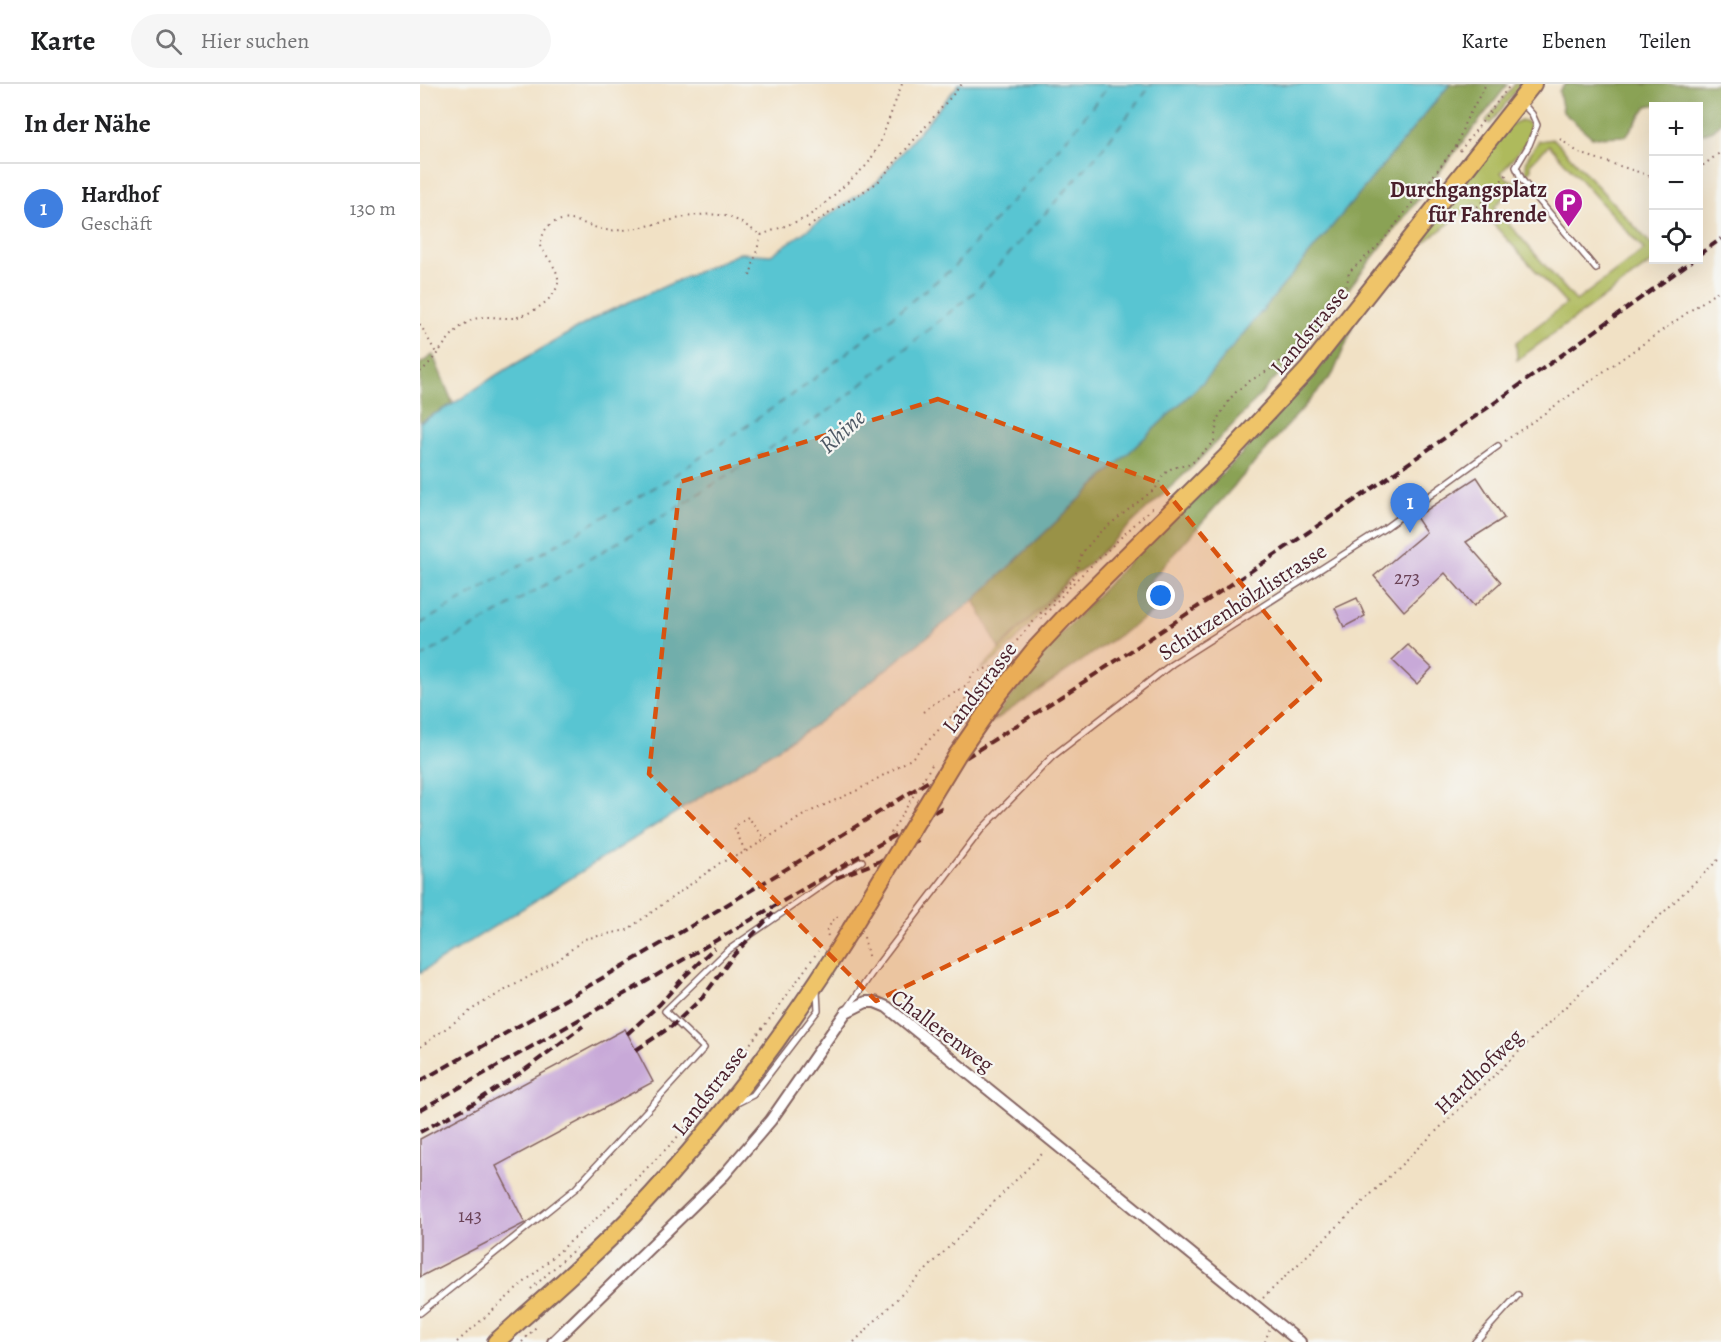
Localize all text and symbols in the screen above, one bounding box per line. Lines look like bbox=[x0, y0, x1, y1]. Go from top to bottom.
search box bbox=[131, 14, 551, 68]
text: Karte bbox=[30, 22, 95, 60]
icon: search bbox=[152, 25, 185, 58]
text: Hier suchen bbox=[200, 26, 309, 56]
text: Karte bbox=[1461, 27, 1509, 55]
text: Ebenen bbox=[1542, 27, 1606, 55]
text: Teilen bbox=[1639, 27, 1691, 55]
map controls bbox=[1649, 102, 1703, 264]
button: + bbox=[1649, 102, 1703, 156]
text: In der Nähe bbox=[24, 106, 151, 141]
button: − bbox=[1649, 156, 1703, 210]
place label: Durchgangsplatz für Fahrende bbox=[1390, 175, 1547, 230]
text: Hardhof bbox=[81, 180, 159, 210]
parking icon: Durchgangsplatz für Fahrende bbox=[1552, 186, 1584, 228]
text: 1 bbox=[40, 195, 47, 222]
text: 130 m bbox=[350, 195, 396, 222]
text: Geschäft bbox=[81, 210, 152, 237]
button: locate bbox=[1649, 210, 1703, 264]
street label: Landstrasse bbox=[1264, 280, 1356, 381]
water label: Rhine bbox=[812, 401, 872, 460]
pin: 1 bbox=[1390, 484, 1430, 533]
street label: Schützenhölzlistrasse bbox=[1152, 536, 1333, 668]
house number: 273 bbox=[1394, 564, 1420, 591]
your location bbox=[1146, 581, 1175, 610]
street label: Landstrasse bbox=[936, 636, 1024, 740]
street label: Challerenweg bbox=[885, 982, 1000, 1079]
street label: Hardhofweg bbox=[1428, 1022, 1529, 1121]
street label: Landstrasse bbox=[665, 1039, 755, 1142]
house number: 143 bbox=[458, 1202, 482, 1229]

